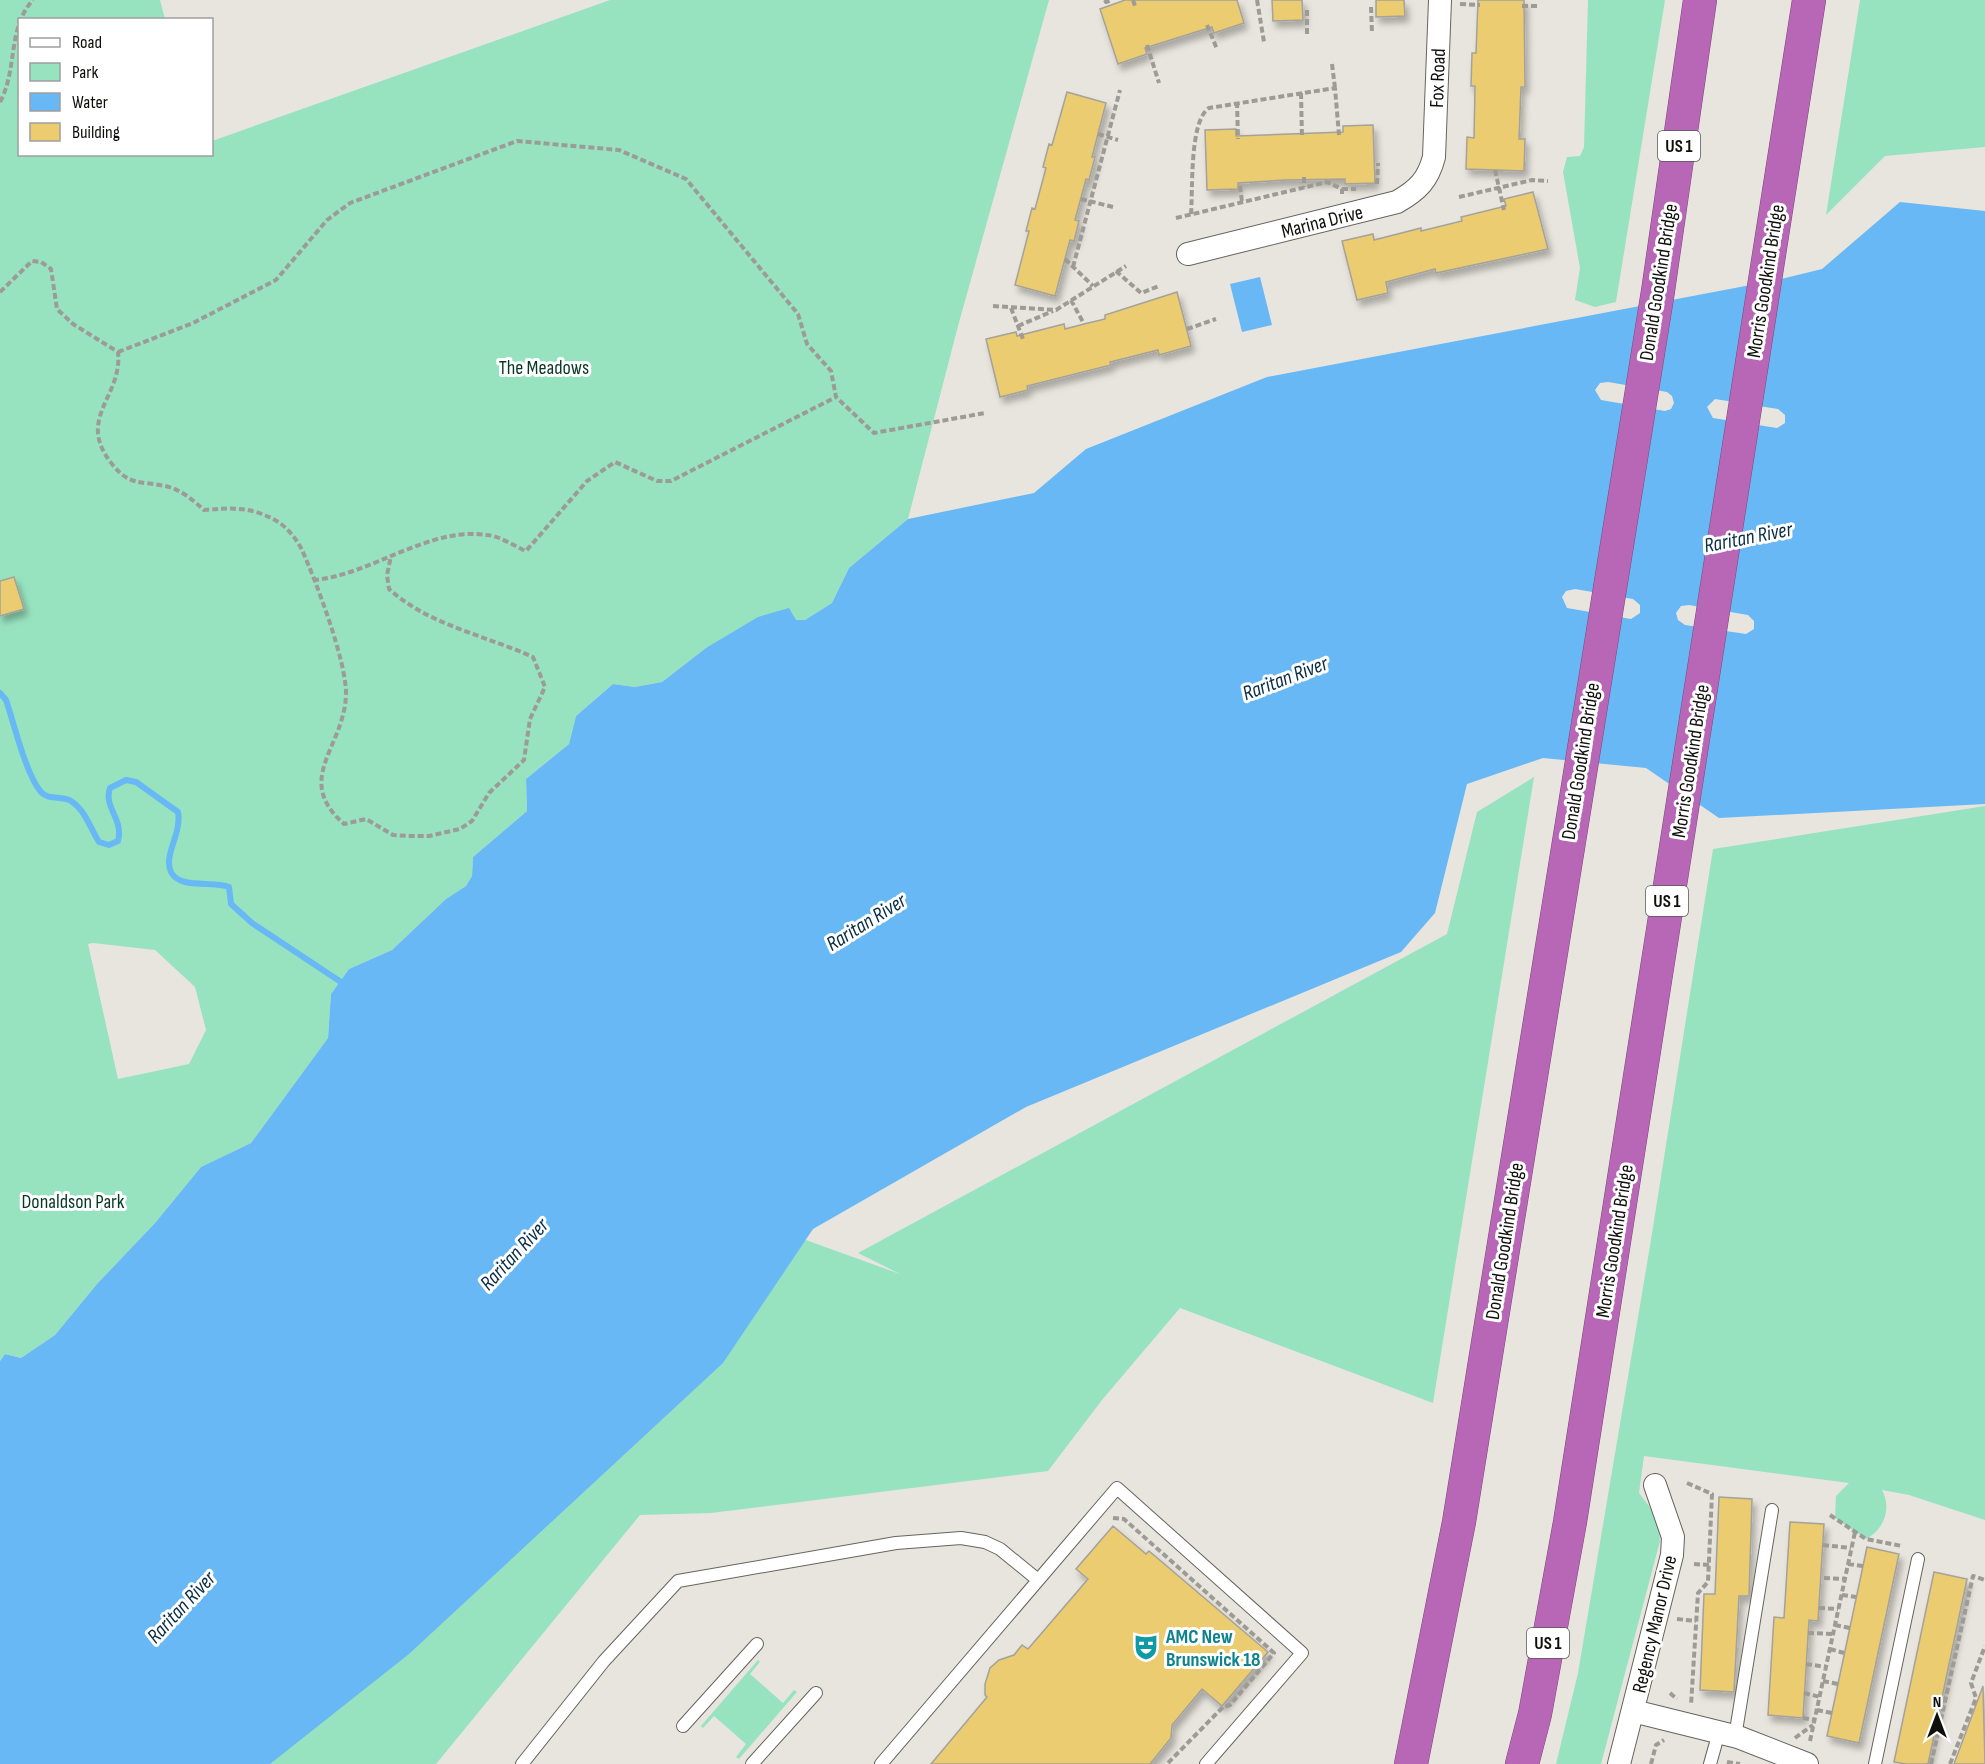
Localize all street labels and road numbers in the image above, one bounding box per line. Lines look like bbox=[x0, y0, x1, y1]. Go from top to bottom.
street label: Fox Road bbox=[1425, 48, 1451, 108]
road number: US 1 bbox=[1658, 131, 1700, 161]
street label: Marina Drive bbox=[1279, 200, 1366, 244]
street label: Donald Goodkind Bridge bbox=[1635, 202, 1683, 362]
street label: Morris Goodkind Bridge bbox=[1742, 203, 1790, 359]
street label: Donald Goodkind Bridge bbox=[1557, 681, 1605, 841]
street label: Morris Goodkind Bridge bbox=[1667, 683, 1715, 839]
road number: US 1 bbox=[1646, 886, 1688, 916]
street label: Donald Goodkind Bridge bbox=[1481, 1161, 1529, 1321]
street label: Morris Goodkind Bridge bbox=[1591, 1163, 1639, 1319]
street label: Regency Manor Drive bbox=[1627, 1553, 1682, 1695]
road number: US 1 bbox=[1527, 1628, 1569, 1658]

